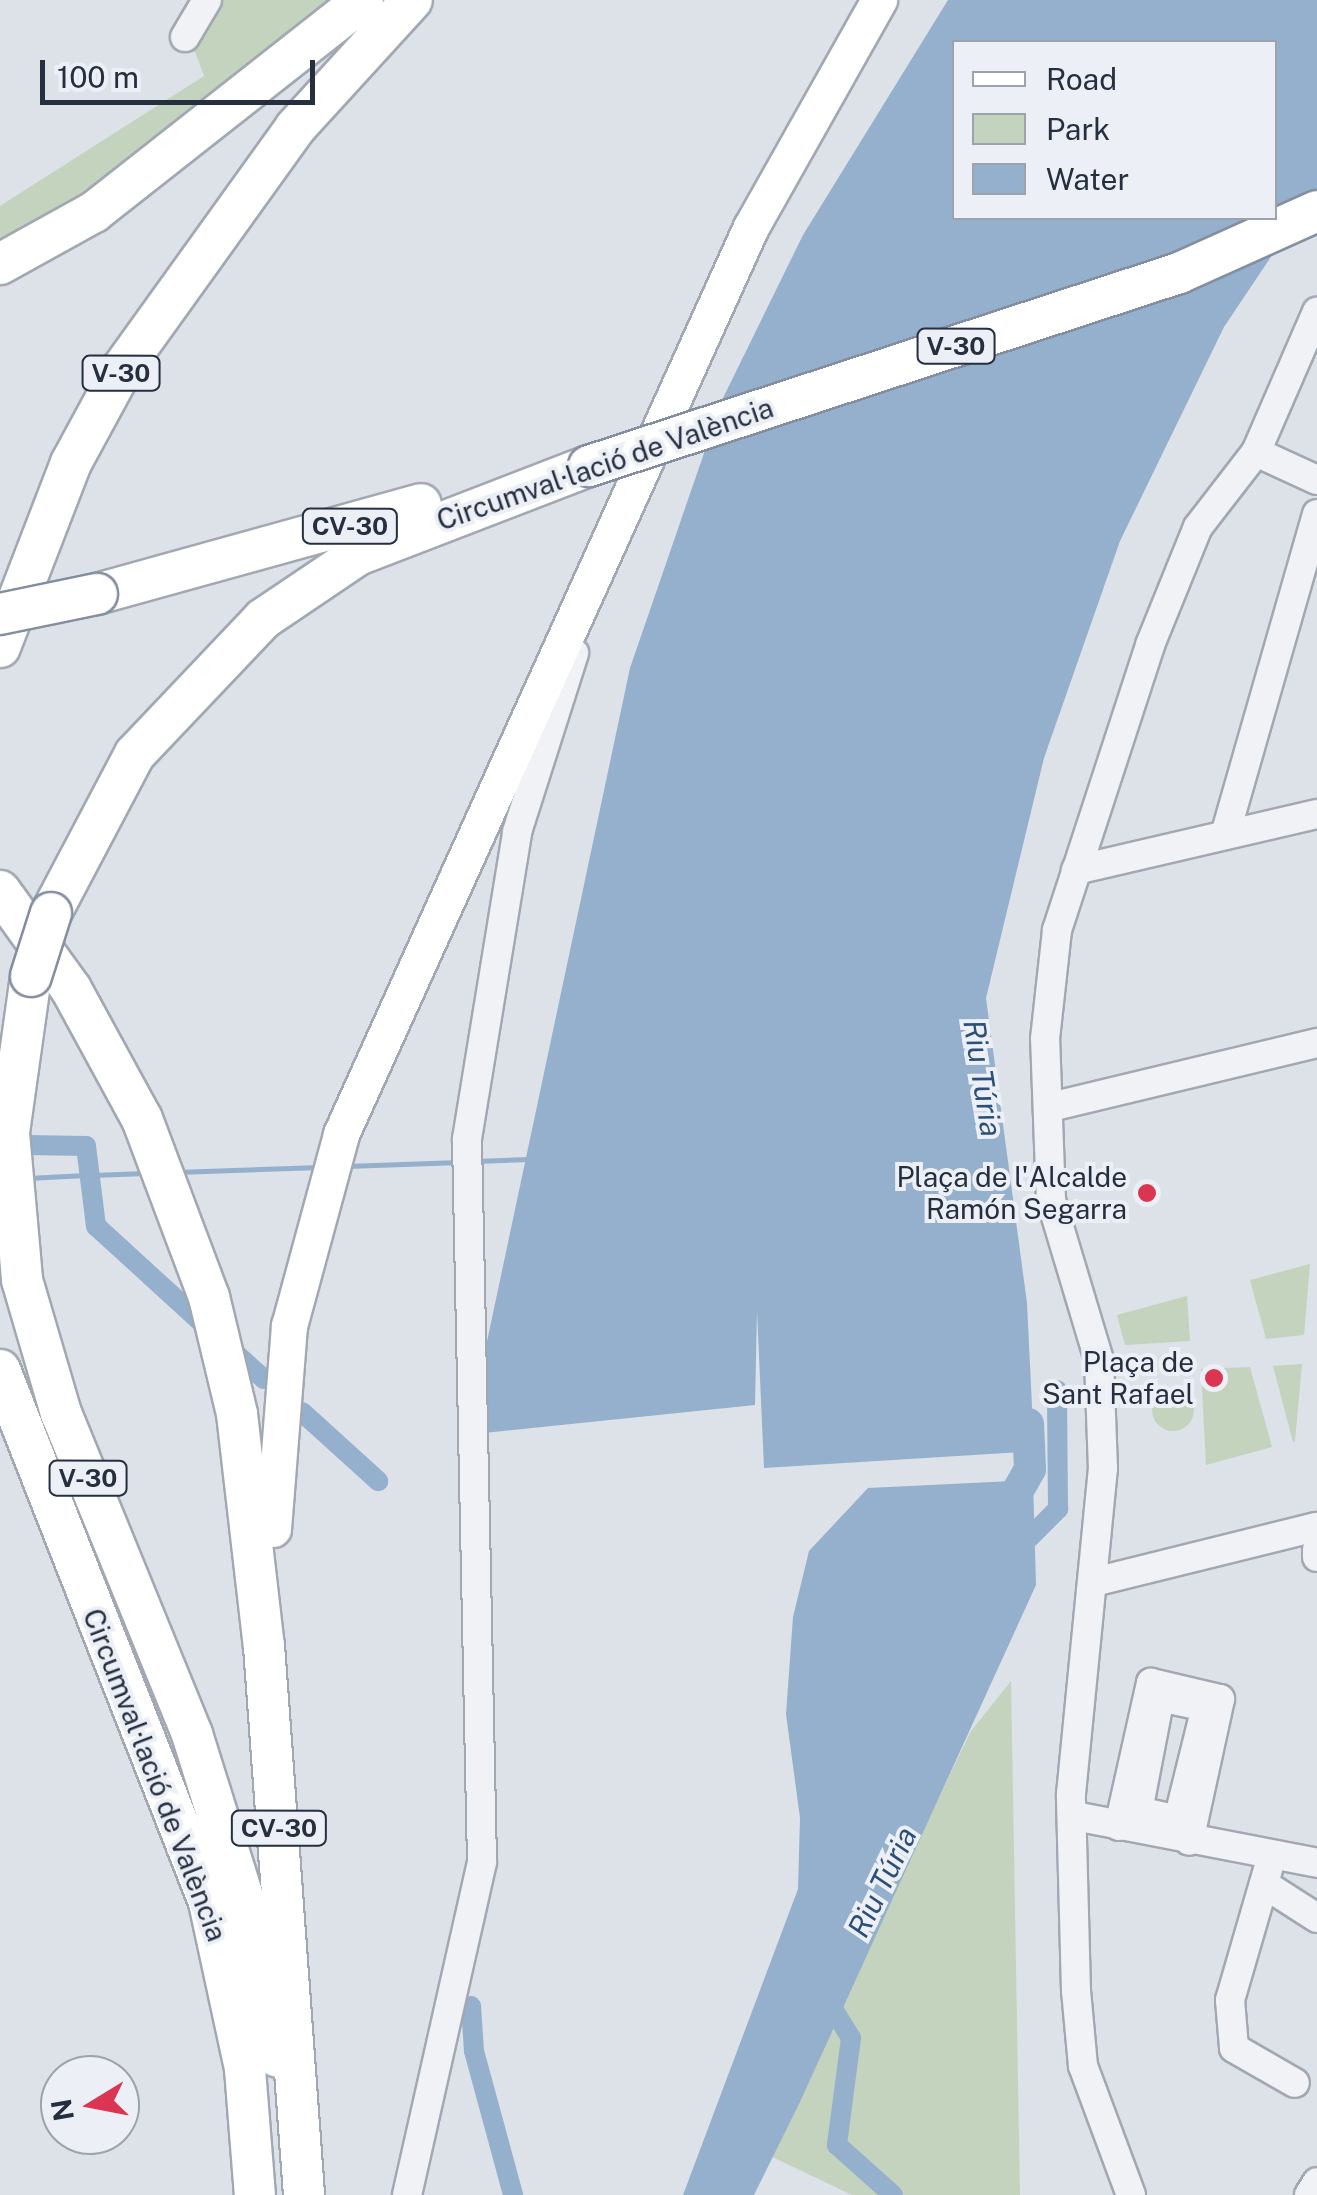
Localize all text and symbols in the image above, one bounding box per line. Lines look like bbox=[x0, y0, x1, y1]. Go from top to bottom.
scale bar bbox=[45, 40, 320, 102]
legend bbox=[952, 40, 1277, 220]
text: 100 m bbox=[57, 59, 139, 95]
text: Road bbox=[1046, 61, 1117, 97]
text: Park bbox=[1046, 111, 1110, 147]
text: Water bbox=[1046, 161, 1129, 197]
road number: V-30 bbox=[916, 326, 996, 366]
road number: V-30 bbox=[81, 353, 161, 393]
street label: Circumval·lació de València bbox=[432, 390, 778, 538]
road number: CV-30 bbox=[300, 506, 400, 546]
water label: Riu Túria bbox=[956, 1017, 1010, 1139]
place label: Plaça de l'Alcalde Ramón Segarra bbox=[896, 1160, 1127, 1226]
marker: Plaça de l'Alcalde Ramón Segarra bbox=[1136, 1182, 1158, 1204]
place label: Plaça de Sant Rafael bbox=[1042, 1345, 1194, 1411]
marker: Plaça de Sant Rafael bbox=[1203, 1367, 1225, 1389]
road number: V-30 bbox=[48, 1458, 128, 1498]
street label: Circumval·lació de València bbox=[76, 1603, 234, 1947]
road number: CV-30 bbox=[229, 1808, 329, 1848]
water label: Riu Túria bbox=[840, 1821, 924, 1943]
north arrow bbox=[40, 2055, 140, 2155]
text: N bbox=[44, 2096, 80, 2124]

